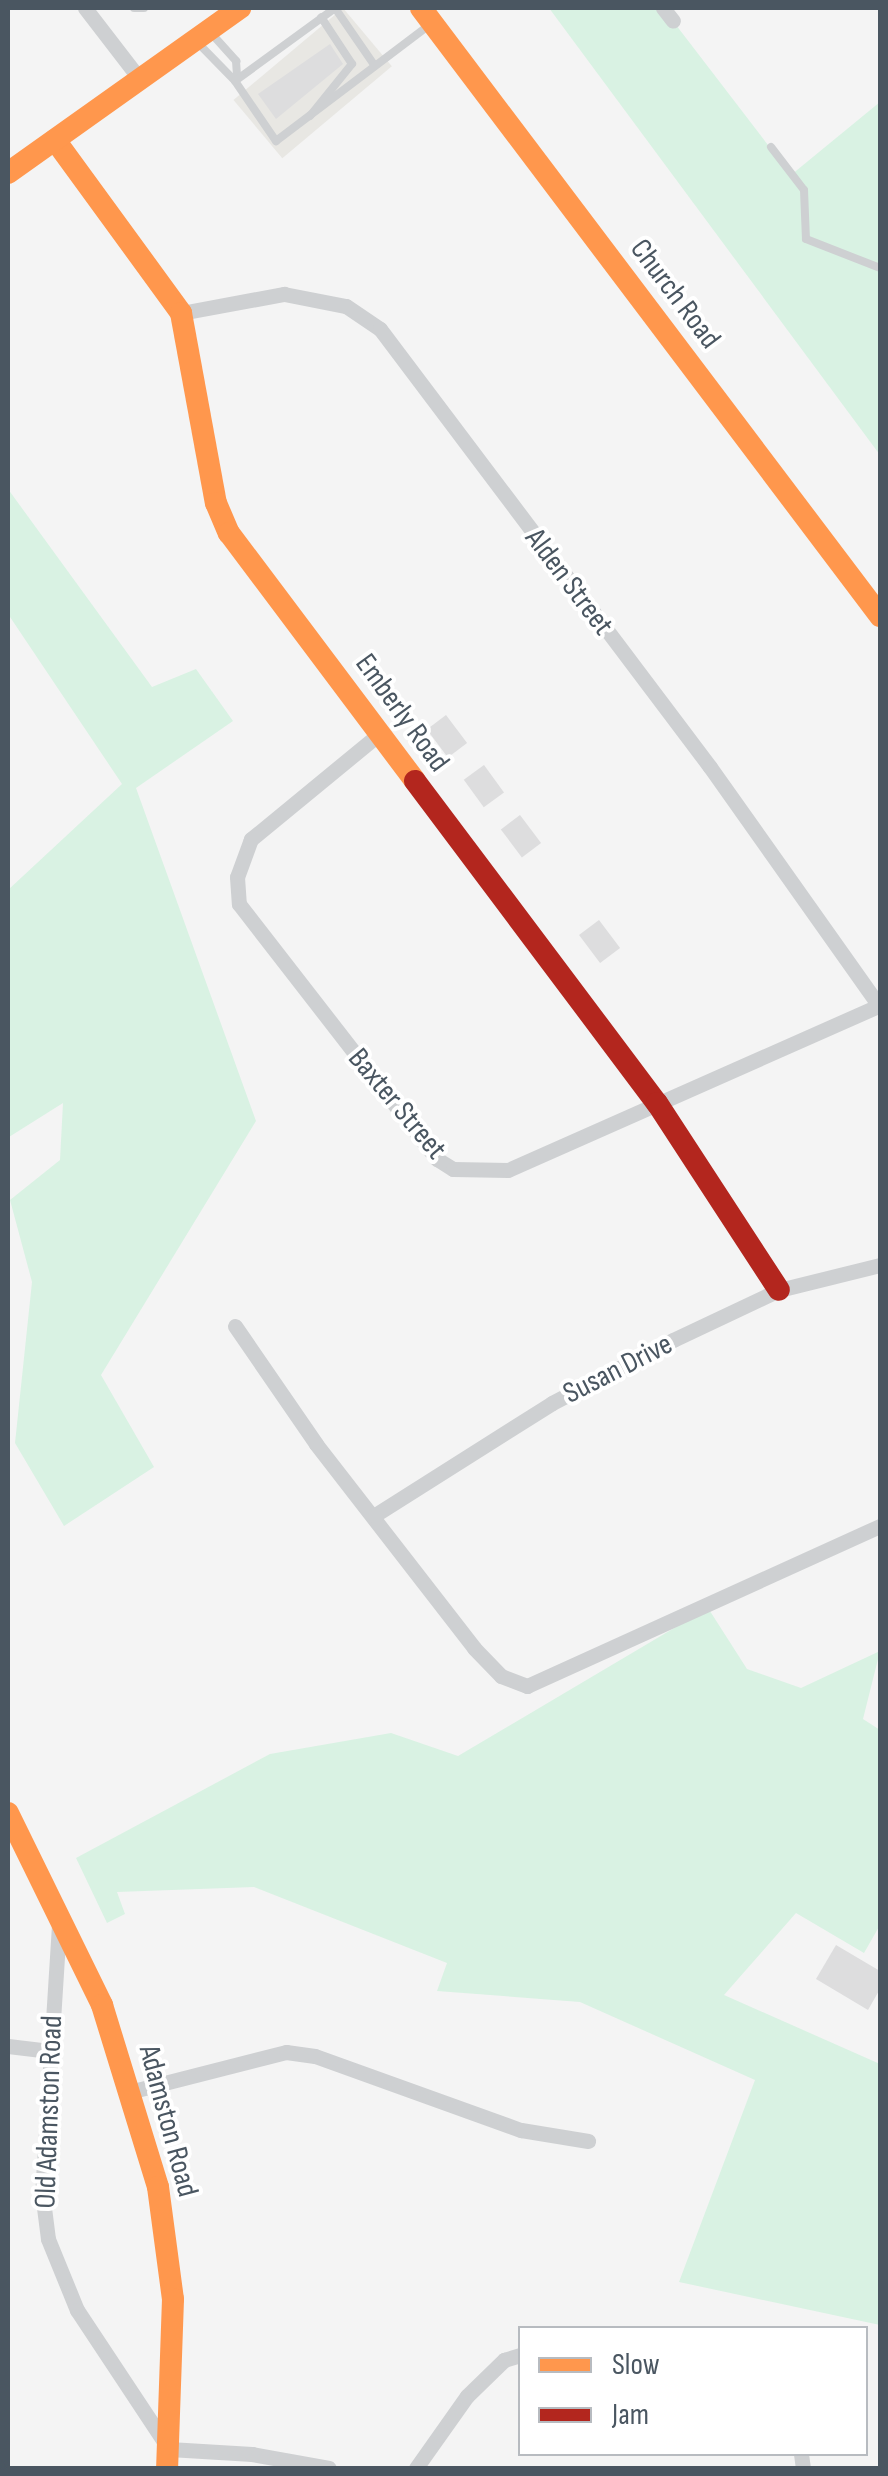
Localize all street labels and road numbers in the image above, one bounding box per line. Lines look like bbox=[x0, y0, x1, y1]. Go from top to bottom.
street label: Church Road bbox=[622, 232, 728, 356]
street label: Alden Street bbox=[517, 522, 621, 642]
street label: Emberly Road bbox=[347, 647, 457, 779]
street label: Baxter Street bbox=[340, 1041, 454, 1167]
street label: Susan Drive bbox=[557, 1326, 679, 1412]
street label: Old Adamston Road bbox=[28, 2015, 70, 2209]
street label: Adamston Road bbox=[130, 2041, 206, 2201]

